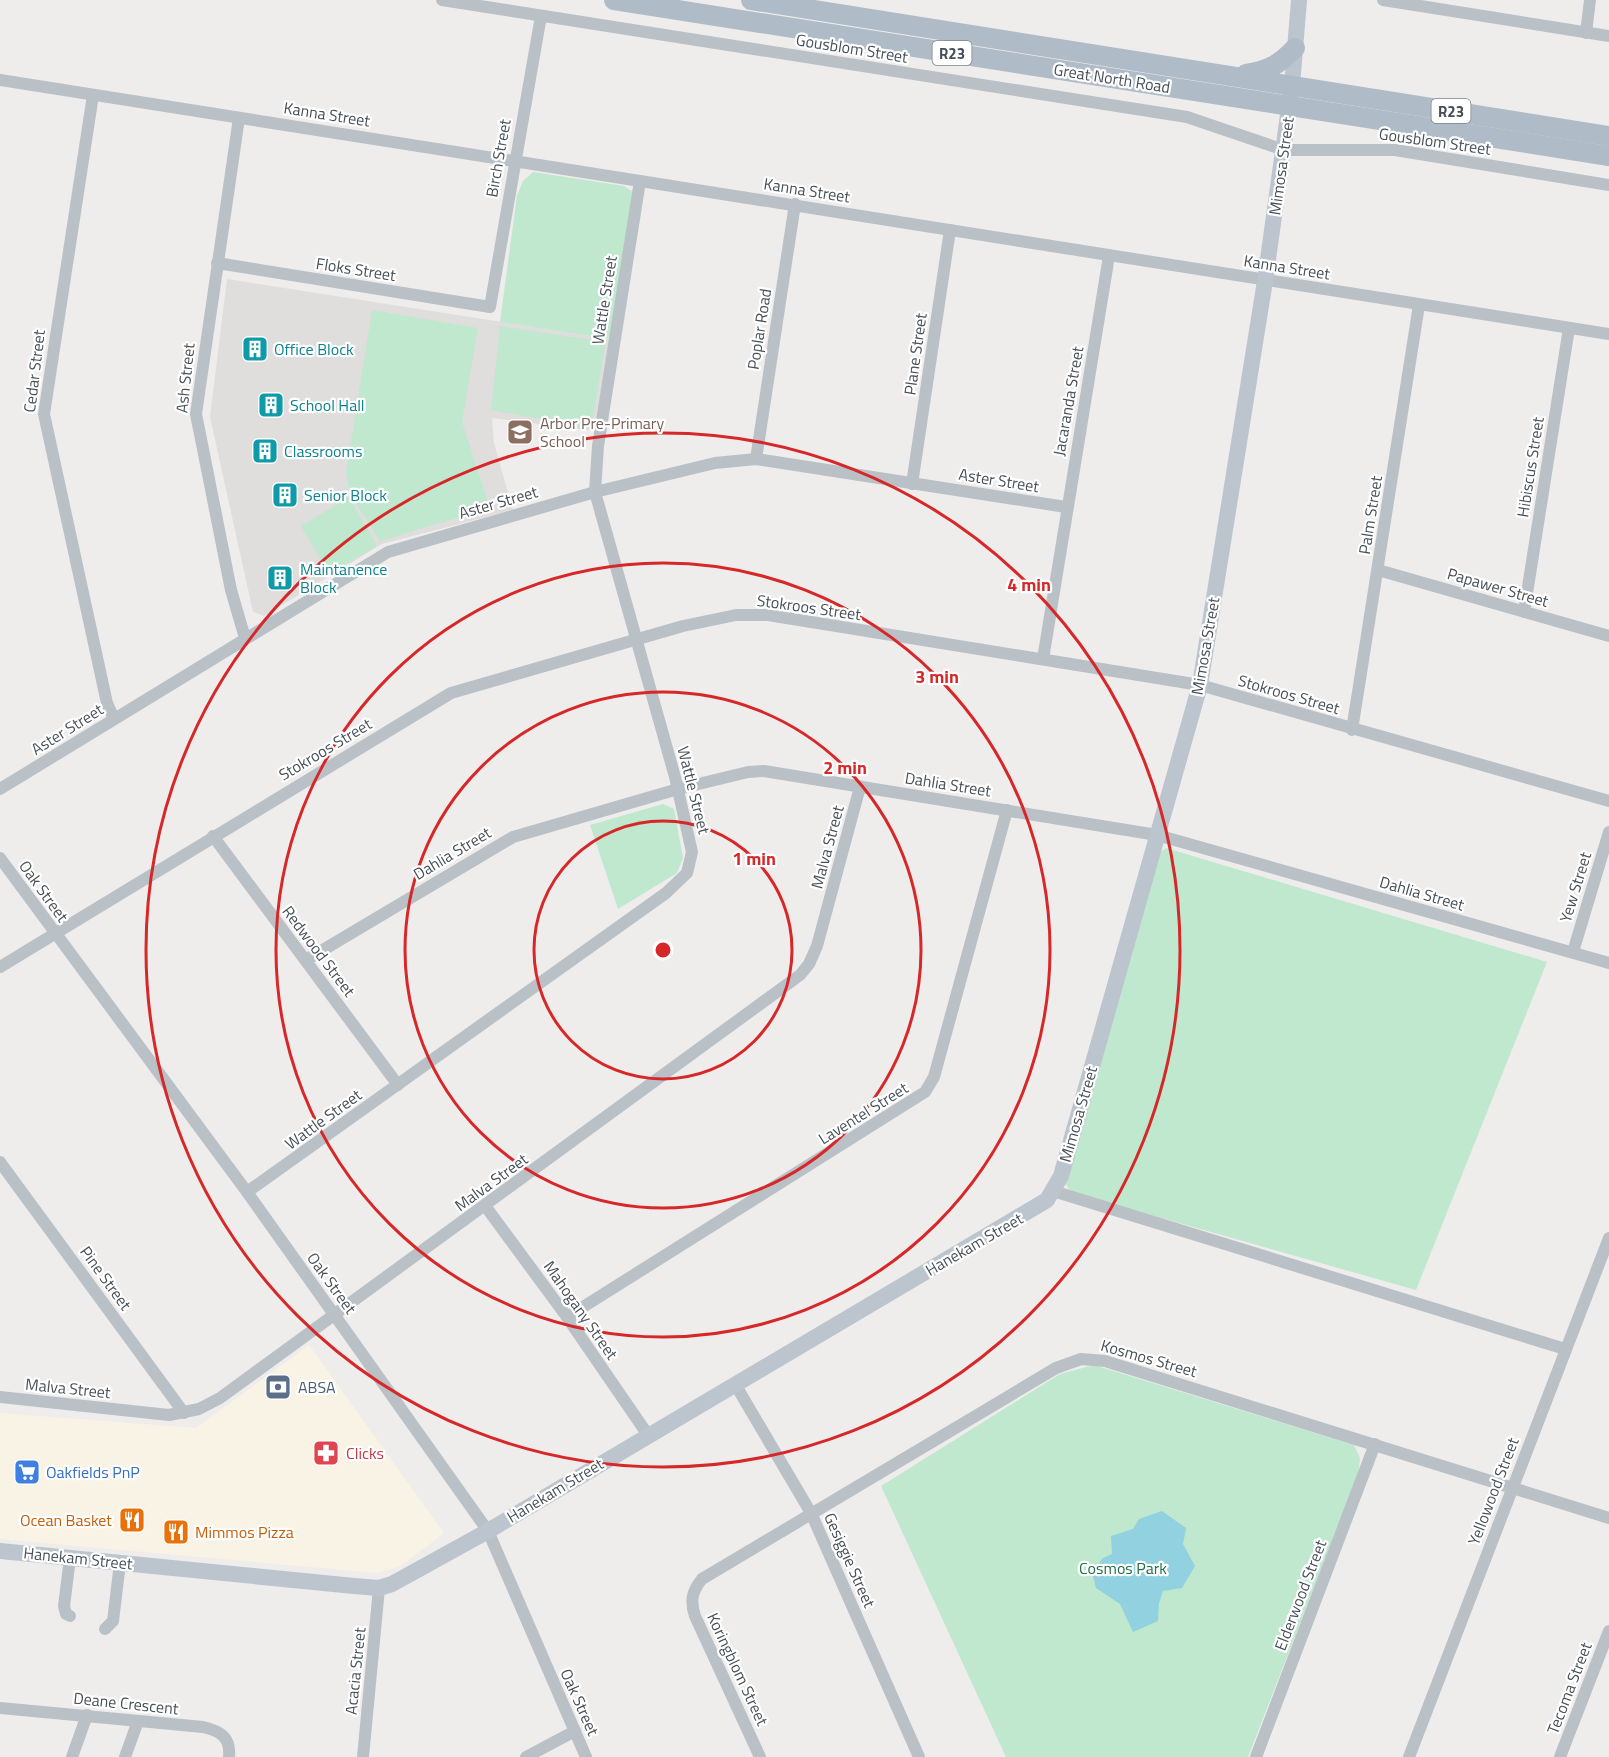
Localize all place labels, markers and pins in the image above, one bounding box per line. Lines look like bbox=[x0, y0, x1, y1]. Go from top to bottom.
building icon: Office Block bbox=[240, 334, 270, 364]
place label: Office Block bbox=[274, 337, 354, 361]
building icon: School Hall bbox=[256, 390, 286, 420]
place label: School Hall bbox=[290, 393, 365, 417]
place label: Arbor Pre-Primary School bbox=[540, 411, 664, 453]
school or university icon: Arbor Pre-Primary School bbox=[505, 417, 535, 447]
building icon: Classrooms bbox=[250, 436, 280, 466]
place label: Classrooms bbox=[284, 439, 362, 463]
building icon: Senior Block bbox=[270, 480, 300, 510]
place label: Senior Block bbox=[304, 483, 387, 507]
place label: Maintanence Block bbox=[300, 557, 387, 599]
building icon: Maintanence Block bbox=[265, 563, 295, 593]
centre of rings bbox=[653, 940, 673, 960]
bank icon: ABSA bbox=[263, 1372, 293, 1402]
place label: ABSA bbox=[298, 1375, 336, 1399]
pharmacy icon: Clicks bbox=[311, 1438, 341, 1468]
place label: Clicks bbox=[346, 1441, 384, 1465]
supermarket icon: Oakfields PnP bbox=[12, 1457, 42, 1487]
place label: Oakfields PnP bbox=[46, 1460, 140, 1484]
restaurant icon: Ocean Basket bbox=[117, 1505, 147, 1535]
place label: Ocean Basket bbox=[20, 1508, 112, 1532]
restaurant icon: Mimmos Pizza bbox=[161, 1517, 191, 1547]
place label: Mimmos Pizza bbox=[195, 1520, 294, 1544]

